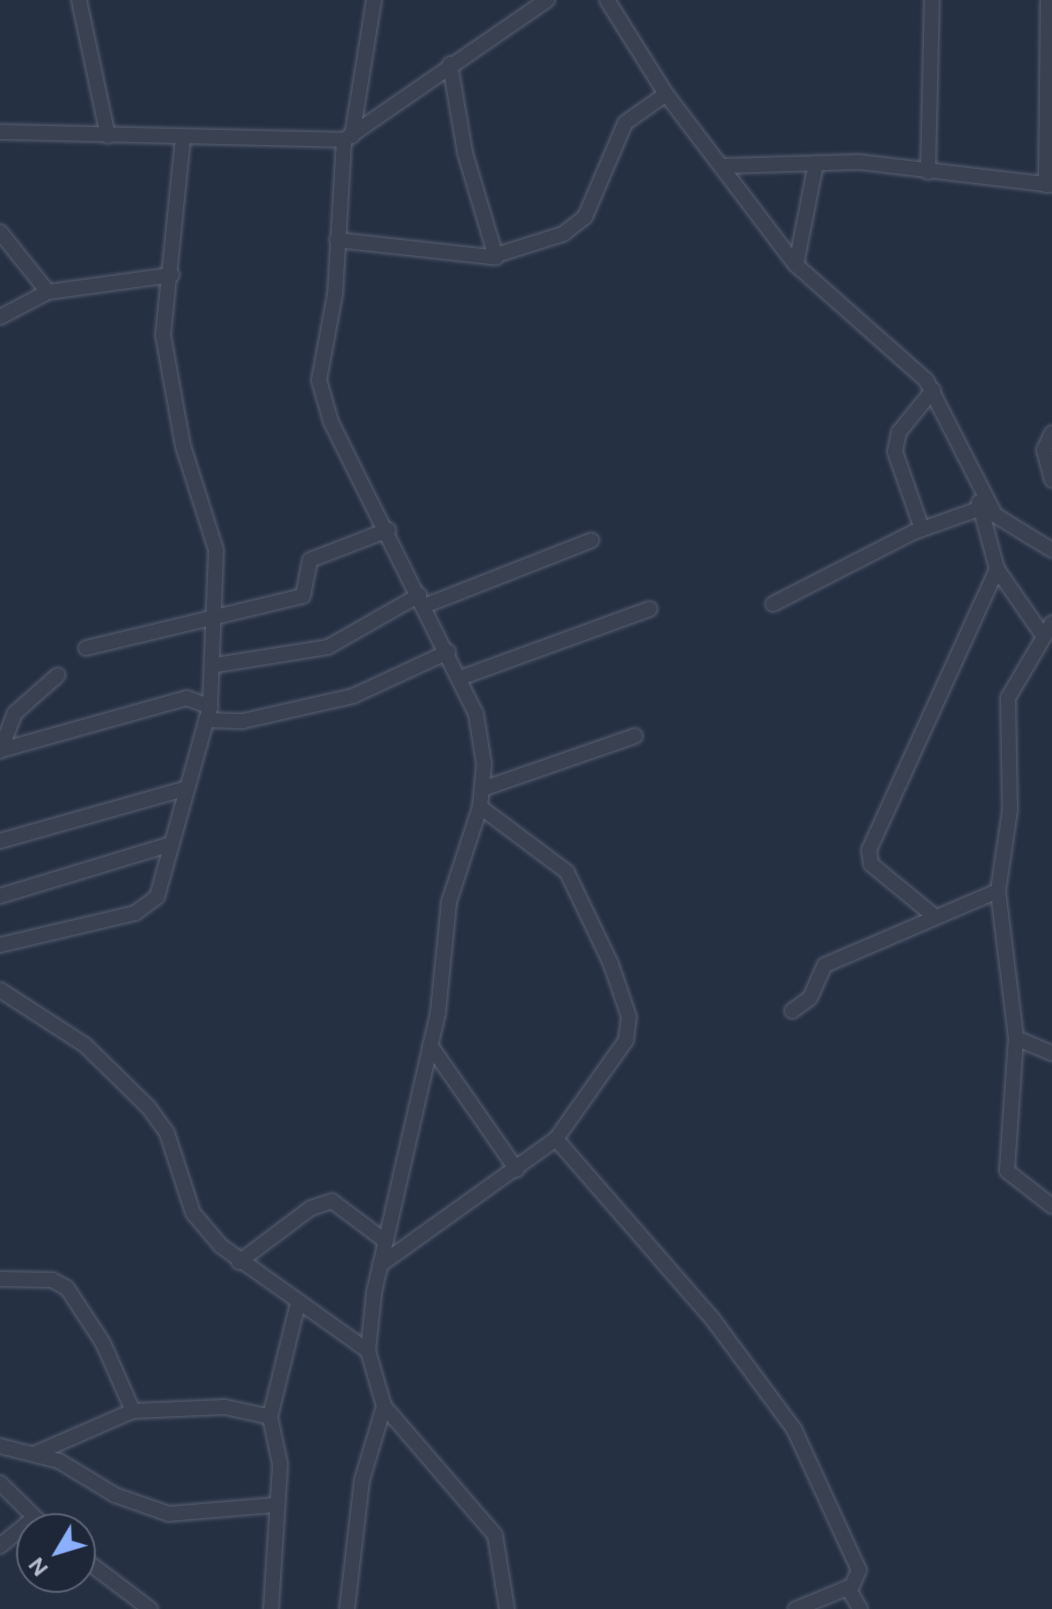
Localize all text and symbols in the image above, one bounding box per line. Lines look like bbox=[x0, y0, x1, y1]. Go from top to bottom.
north arrow bbox=[16, 1513, 96, 1593]
text: N bbox=[22, 1552, 55, 1582]

